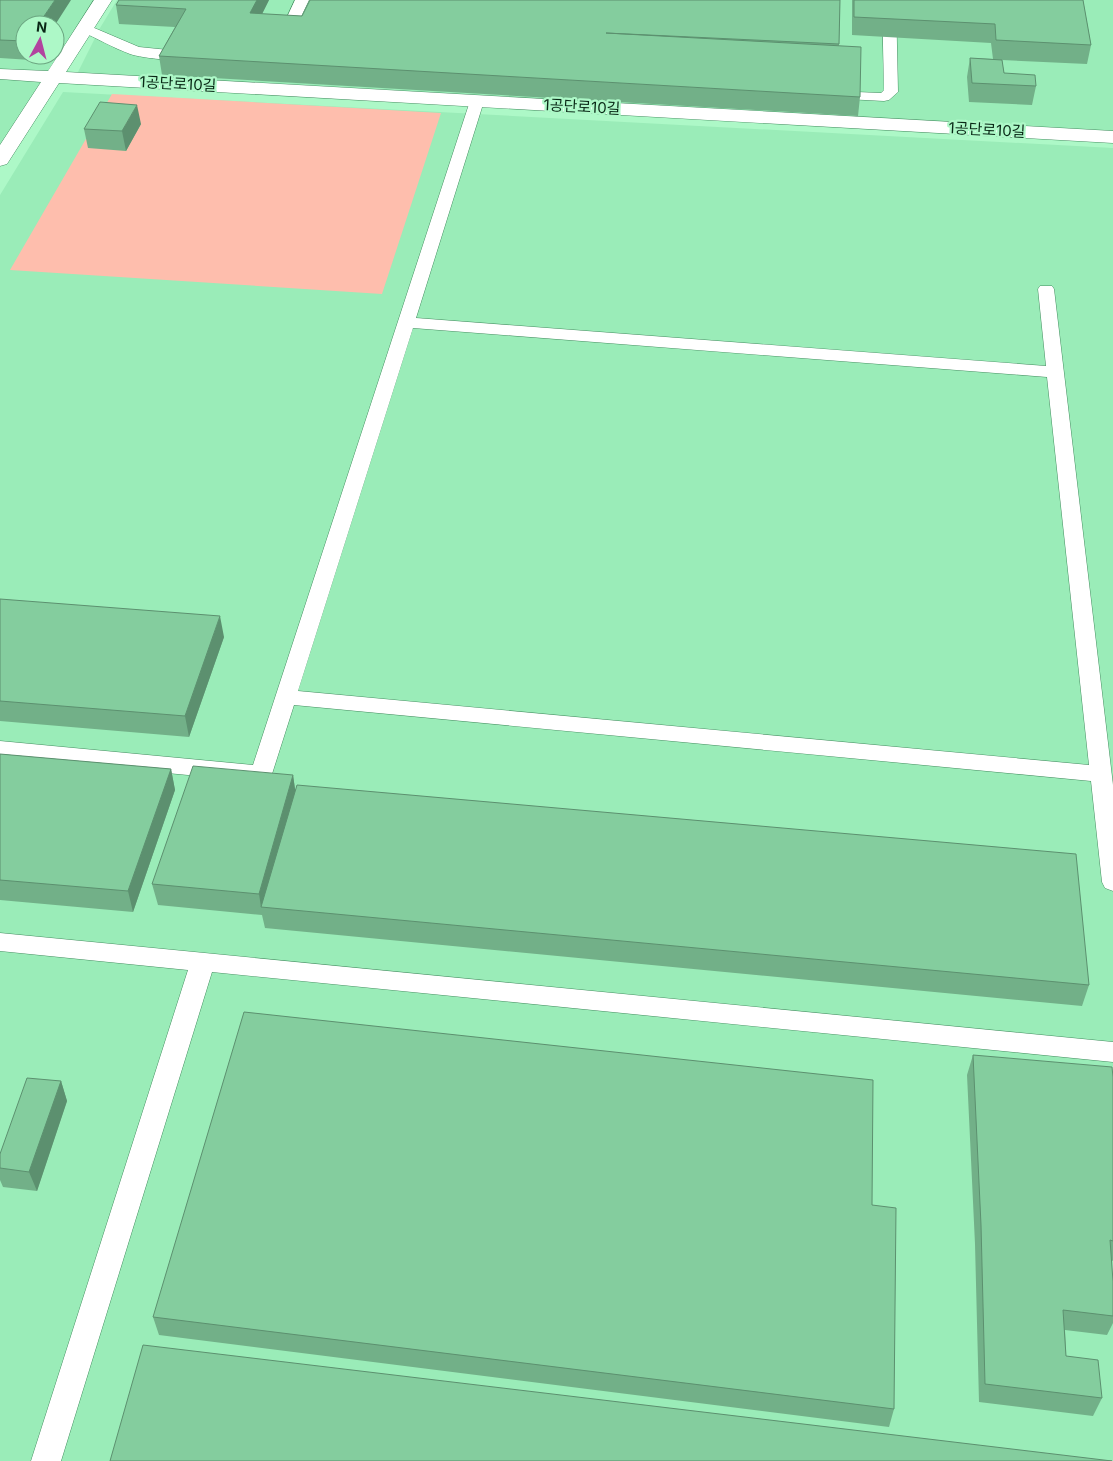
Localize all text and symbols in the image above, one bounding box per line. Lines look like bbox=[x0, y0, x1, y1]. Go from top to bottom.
north arrow bbox=[15, 15, 65, 65]
text: N bbox=[35, 18, 48, 36]
street label: 1공단로10길 bbox=[139, 72, 217, 95]
street label: 1공단로10길 bbox=[543, 95, 621, 118]
street label: 1공단로10길 bbox=[948, 118, 1026, 141]

